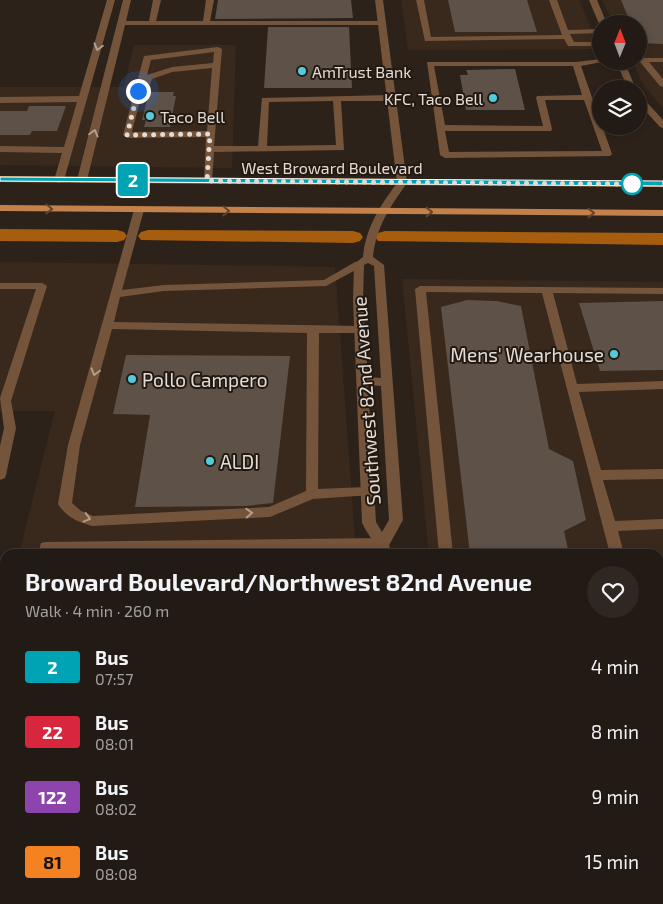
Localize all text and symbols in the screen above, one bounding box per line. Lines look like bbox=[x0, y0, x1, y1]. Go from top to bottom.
north arrow bbox=[592, 15, 648, 70]
map controls bbox=[592, 15, 647, 135]
one-way arrow bbox=[93, 42, 103, 50]
place label: AmTrust Bank bbox=[312, 62, 411, 81]
marker: AmTrust Bank bbox=[296, 65, 308, 77]
your location bbox=[126, 79, 151, 104]
button: layers bbox=[592, 80, 647, 135]
place label: KFC, Taco Bell bbox=[384, 89, 483, 108]
marker: KFC, Taco Bell bbox=[487, 92, 499, 104]
place label: Taco Bell bbox=[160, 107, 225, 126]
marker: Taco Bell bbox=[144, 110, 156, 122]
one-way arrow bbox=[88, 128, 99, 137]
street label: West Broward Boulevard bbox=[241, 158, 423, 177]
line badge: 2 bbox=[117, 164, 149, 196]
text: 2 bbox=[128, 169, 138, 191]
unlabelled marker bbox=[621, 173, 643, 195]
one-way arrow bbox=[45, 204, 53, 214]
one-way arrow bbox=[222, 206, 230, 216]
one-way arrow bbox=[425, 207, 433, 217]
one-way arrow bbox=[588, 208, 595, 218]
street label: Southwest 82nd Avenue bbox=[347, 296, 385, 506]
place label: Mens' Wearhouse bbox=[450, 343, 604, 366]
marker: Mens' Wearhouse bbox=[608, 348, 620, 360]
one-way arrow bbox=[91, 368, 101, 376]
place label: Pollo Campero bbox=[142, 368, 268, 391]
marker: Pollo Campero bbox=[126, 373, 138, 385]
place label: ALDI bbox=[220, 450, 259, 473]
marker: ALDI bbox=[204, 455, 216, 467]
one-way arrow bbox=[245, 507, 253, 518]
one-way arrow bbox=[82, 513, 91, 523]
button: heart bbox=[587, 566, 639, 618]
text: Broward Boulevard/Northwest 82nd Avenue bbox=[25, 567, 532, 596]
text: Walk · 4 min · 260 m bbox=[25, 601, 169, 620]
text: Bus bbox=[95, 646, 129, 669]
text: 4 min bbox=[591, 655, 639, 678]
text: 2 bbox=[47, 656, 58, 678]
text: 07:57 bbox=[95, 669, 133, 688]
text: Bus bbox=[95, 711, 129, 734]
text: 8 min bbox=[591, 720, 639, 743]
text: 22 bbox=[42, 721, 63, 743]
text: 08:01 bbox=[95, 734, 134, 753]
text: Bus bbox=[95, 776, 129, 799]
text: 9 min bbox=[591, 785, 639, 808]
text: 122 bbox=[38, 786, 67, 808]
text: 08:02 bbox=[95, 799, 137, 818]
text: Bus bbox=[95, 841, 129, 864]
text: 15 min bbox=[585, 850, 639, 873]
text: 81 bbox=[43, 851, 62, 873]
text: 08:08 bbox=[95, 864, 138, 883]

